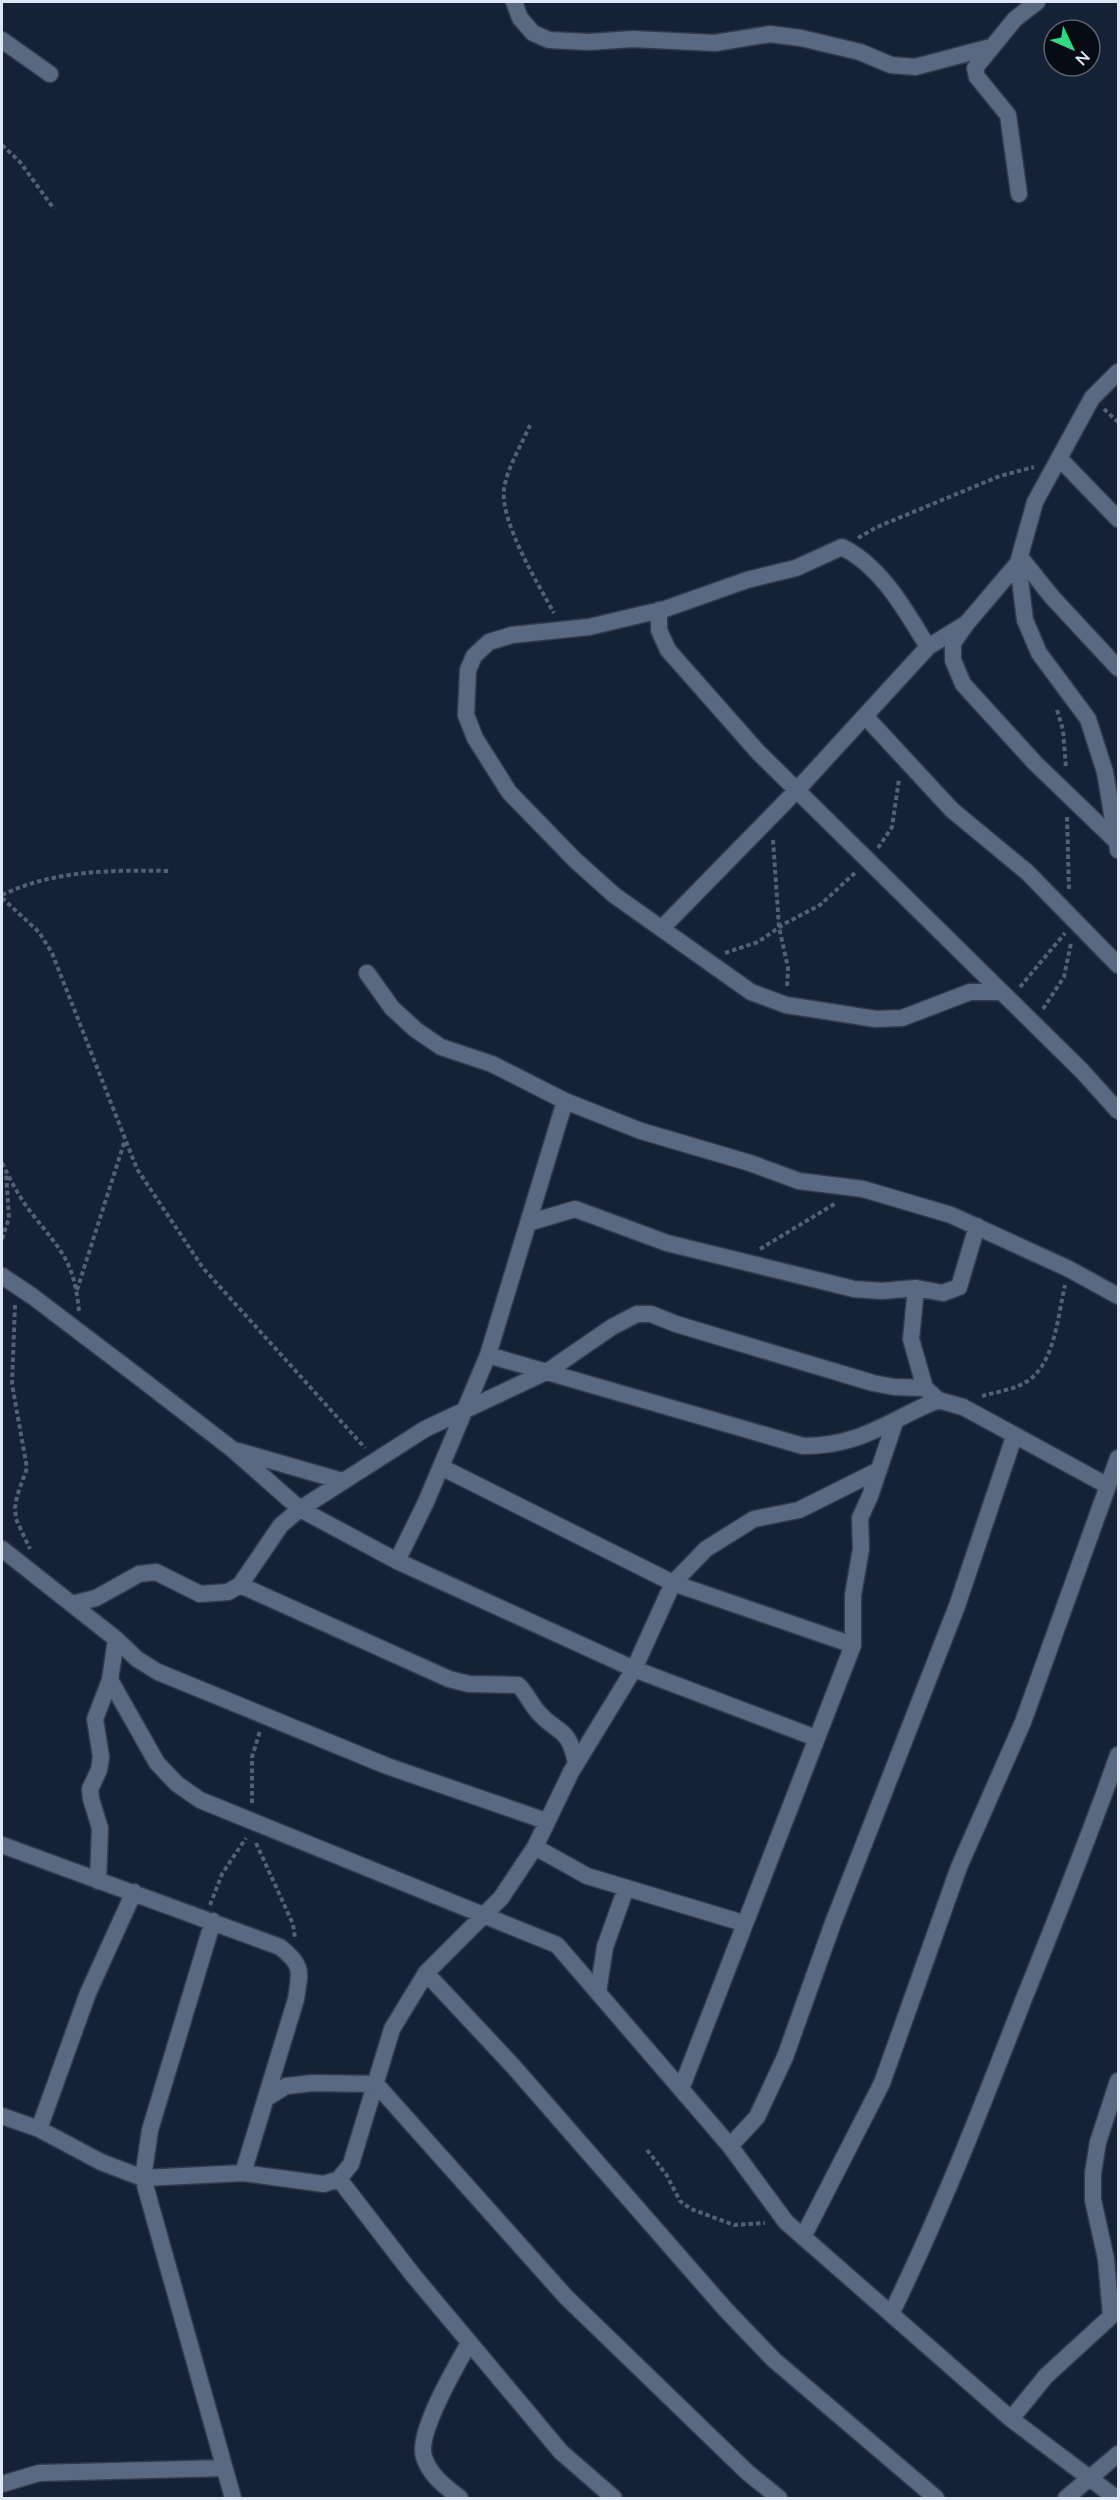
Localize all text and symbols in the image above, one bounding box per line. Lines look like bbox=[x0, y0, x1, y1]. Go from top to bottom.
north arrow bbox=[1042, 18, 1102, 78]
text: N bbox=[1072, 48, 1094, 70]

